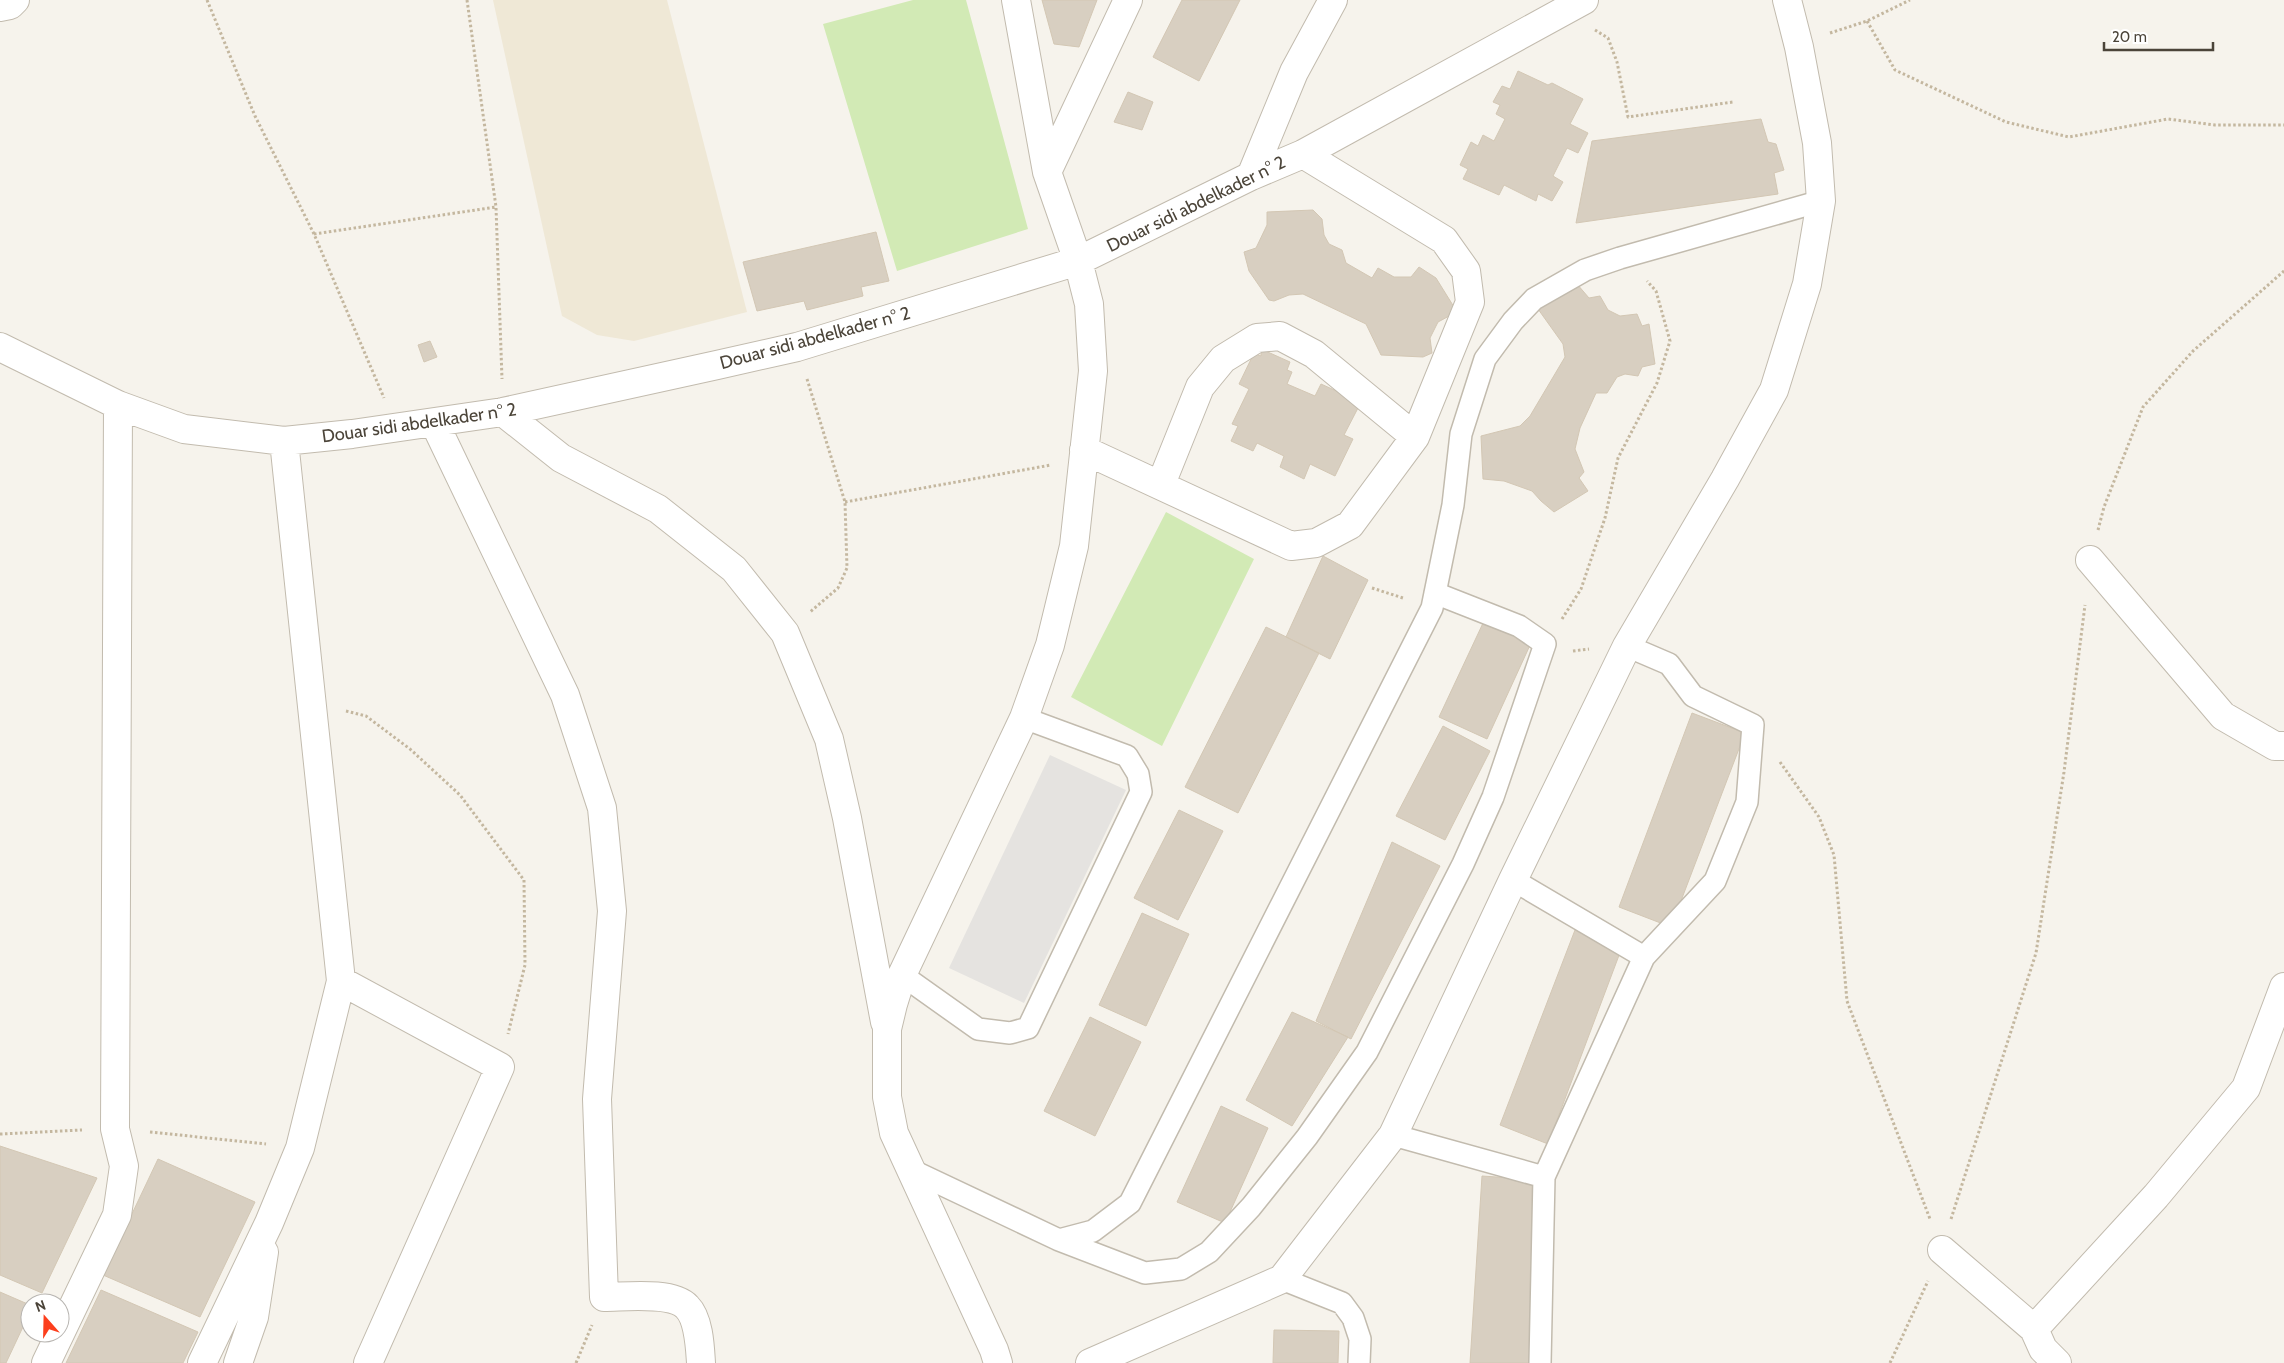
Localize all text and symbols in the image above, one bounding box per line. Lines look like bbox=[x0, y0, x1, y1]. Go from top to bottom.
scale bar bbox=[2104, 20, 2213, 52]
text: 20 m bbox=[2112, 28, 2147, 46]
street label: Douar sidi abdelkader n° 2 bbox=[1103, 151, 1289, 257]
street label: Douar sidi abdelkader n° 2 bbox=[717, 302, 913, 374]
street label: Douar sidi abdelkader n° 2 bbox=[320, 398, 518, 448]
north arrow bbox=[20, 1293, 70, 1343]
text: N bbox=[33, 1296, 48, 1316]

